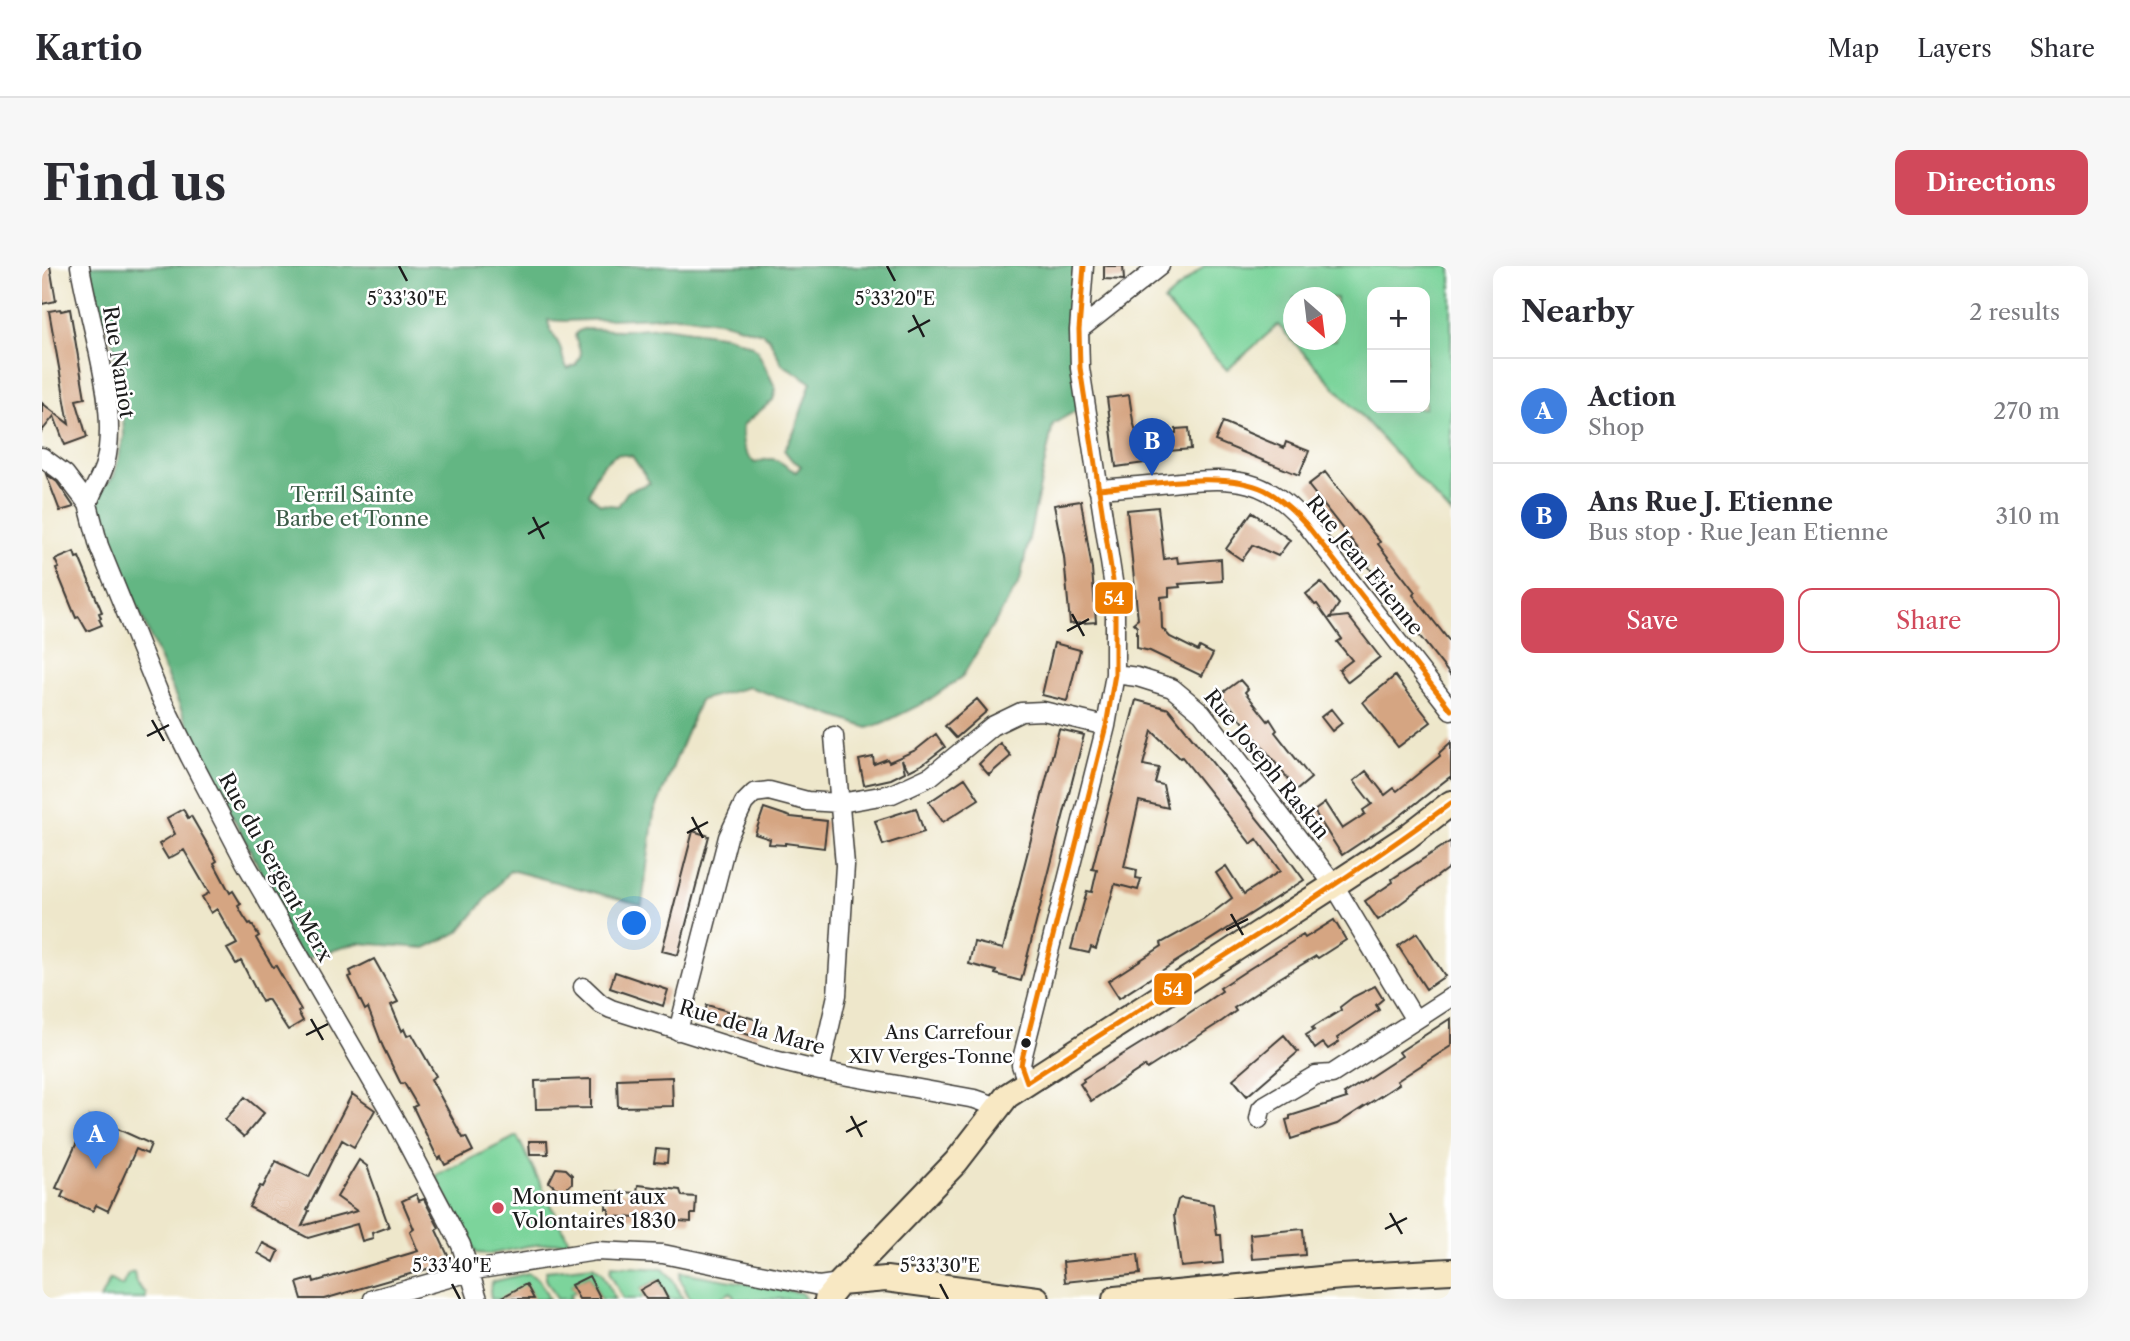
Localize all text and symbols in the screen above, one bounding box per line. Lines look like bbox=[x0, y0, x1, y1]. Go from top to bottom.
text: Kartio bbox=[35, 28, 143, 69]
text: Map bbox=[1828, 34, 1879, 63]
text: Layers bbox=[1917, 34, 1992, 63]
text: Share bbox=[2030, 34, 2095, 63]
button: Directions bbox=[1895, 150, 2088, 215]
text: Find us bbox=[42, 152, 226, 213]
north arrow bbox=[1283, 287, 1346, 350]
map controls bbox=[1367, 287, 1430, 413]
button: + bbox=[1367, 287, 1430, 350]
text: 5°33'30"E bbox=[367, 288, 447, 310]
text: 5°33'20"E bbox=[855, 288, 935, 310]
text: Nearby bbox=[1521, 293, 1634, 330]
text: 2 results bbox=[1969, 298, 2060, 326]
street label: Rue Naniot bbox=[98, 304, 140, 421]
button: − bbox=[1367, 350, 1430, 413]
text: Action bbox=[1588, 381, 1676, 413]
text: A bbox=[1535, 397, 1553, 425]
text: 270 m bbox=[1993, 397, 2060, 425]
text: Shop bbox=[1588, 413, 1644, 441]
pin: B bbox=[1129, 418, 1175, 476]
park label: Terril Sainte Barbe et Tonne bbox=[275, 482, 429, 531]
text: Ans Rue J. Etienne bbox=[1588, 486, 1833, 518]
street label: Rue Jean Etienne bbox=[1301, 490, 1429, 640]
text: B bbox=[1535, 502, 1553, 530]
text: 310 m bbox=[1996, 502, 2060, 530]
text: Bus stop · Rue Jean Etienne bbox=[1588, 518, 1888, 546]
line badge: 54 bbox=[1094, 581, 1134, 615]
text: 54 bbox=[1103, 587, 1125, 610]
button: Save bbox=[1521, 588, 1784, 653]
button: Share bbox=[1798, 588, 2060, 653]
street label: Rue Joseph Raskin bbox=[1199, 684, 1335, 844]
street label: Rue du Sergent Merx bbox=[214, 768, 339, 967]
your location bbox=[617, 906, 651, 940]
line badge: 54 bbox=[1153, 972, 1193, 1006]
text: 54 bbox=[1162, 978, 1184, 1001]
street label: Rue de la Mare bbox=[676, 994, 828, 1060]
place label: Ans Carrefour XIV Verges-Tonne bbox=[847, 1021, 1013, 1068]
marker: Ans Carrefour XIV Verges-Tonne bbox=[1019, 1036, 1033, 1050]
pin: A bbox=[73, 1111, 119, 1169]
place label: Monument aux Volontaires 1830 bbox=[511, 1184, 677, 1233]
marker: Monument aux Volontaires 1830 bbox=[490, 1200, 506, 1216]
text: 5°33'40"E bbox=[412, 1255, 492, 1277]
text: 5°33'30"E bbox=[900, 1255, 980, 1277]

